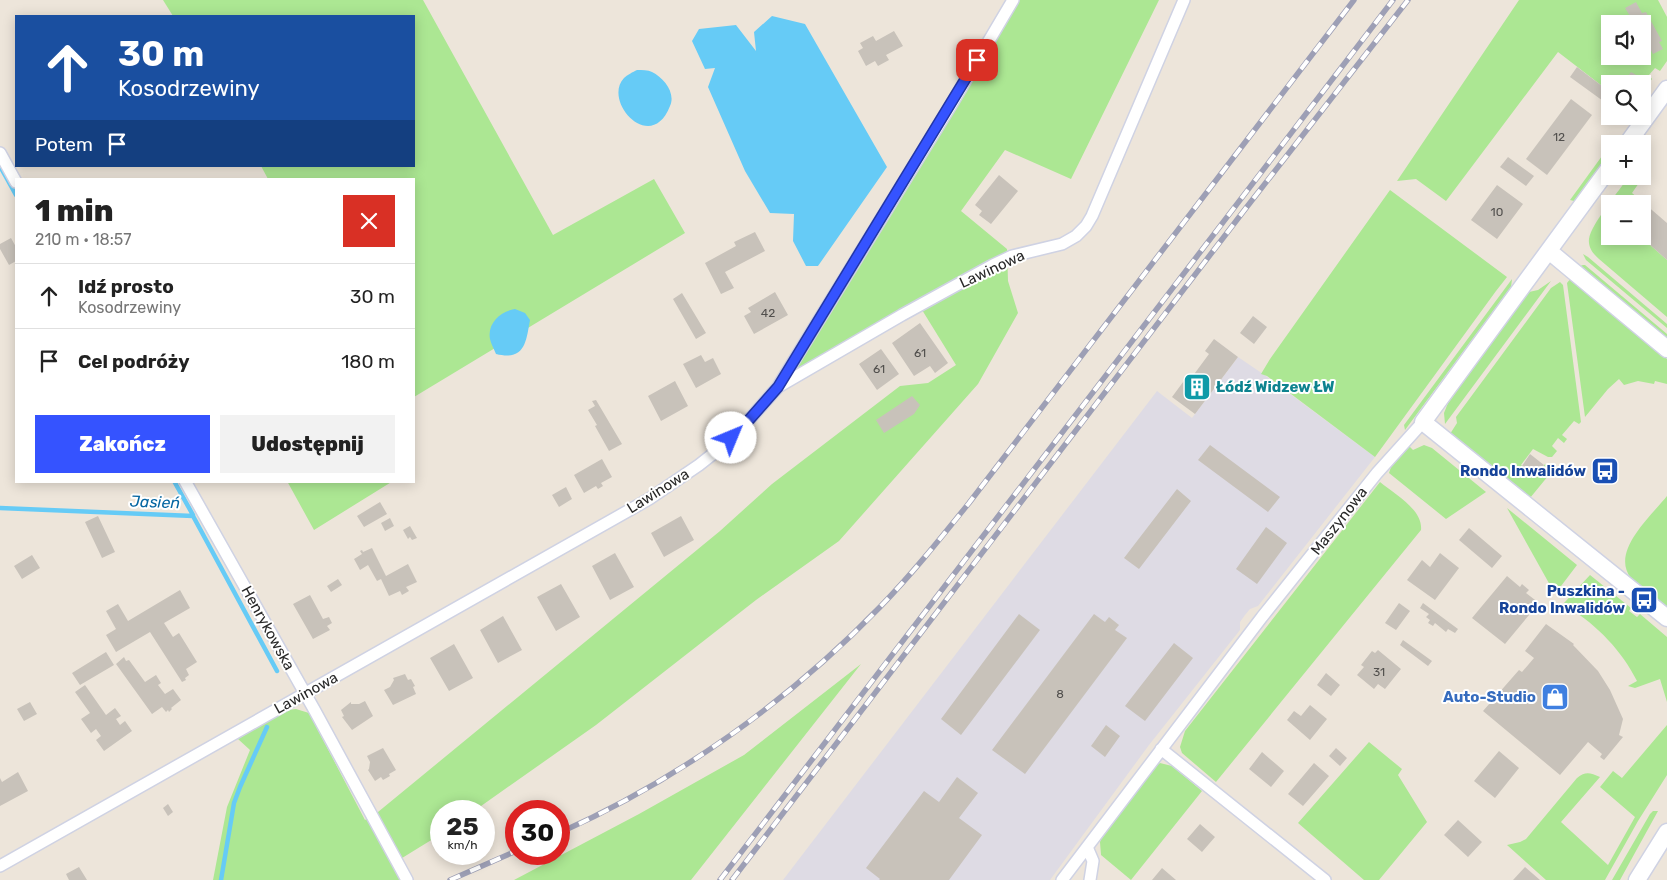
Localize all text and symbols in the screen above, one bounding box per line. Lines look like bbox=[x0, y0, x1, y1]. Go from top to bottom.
map controls bbox=[1601, 15, 1651, 245]
button: sound bbox=[1601, 15, 1651, 65]
text: 30 m bbox=[118, 33, 204, 75]
icon: ahead bbox=[35, 35, 100, 100]
pin bbox=[956, 39, 998, 81]
icon: arrive bbox=[963, 46, 991, 74]
text: Kosodrzewiny bbox=[118, 75, 260, 102]
button: search bbox=[1601, 75, 1651, 125]
icon: arrive bbox=[103, 130, 131, 158]
house number: 12 bbox=[1553, 130, 1565, 144]
text: Potem bbox=[35, 133, 93, 156]
button: + bbox=[1601, 135, 1651, 185]
text: 1 min bbox=[35, 193, 113, 229]
button: close bbox=[343, 195, 395, 247]
button: − bbox=[1601, 195, 1651, 245]
house number: 10 bbox=[1491, 205, 1503, 219]
text: 210 m · 18:57 bbox=[35, 230, 132, 249]
street label: Lawinowa bbox=[957, 246, 1027, 292]
text: Idź prosto bbox=[78, 275, 174, 298]
icon: ahead bbox=[35, 282, 63, 310]
text: 30 m bbox=[350, 285, 395, 308]
text: Kosodrzewiny bbox=[78, 298, 181, 317]
house number: 42 bbox=[761, 306, 775, 320]
house number: 61 bbox=[914, 346, 926, 360]
icon: arrive bbox=[35, 347, 63, 375]
text: Cel podróży bbox=[78, 350, 190, 373]
text: 180 m bbox=[341, 350, 395, 373]
house number: 61 bbox=[873, 362, 885, 376]
building icon: Łódź Widzew ŁW bbox=[1182, 372, 1212, 402]
place label: Łódź Widzew ŁW bbox=[1216, 378, 1335, 396]
position arrow bbox=[704, 411, 756, 463]
button: Zakończ bbox=[35, 415, 210, 473]
button: Udostępnij bbox=[220, 415, 395, 473]
bus stop icon: Rondo Inwalidów bbox=[1590, 456, 1620, 486]
place label: Rondo Inwalidów bbox=[1460, 462, 1586, 480]
street label: Lawinowa bbox=[624, 465, 692, 517]
street label: Maszynowa bbox=[1307, 483, 1371, 559]
water label: Jasień bbox=[130, 492, 180, 512]
place label: Puszkina - Rondo Inwalidów bbox=[1499, 582, 1625, 617]
street label: Henrykowska bbox=[238, 583, 298, 673]
bus stop icon: Puszkina - Rondo Inwalidów bbox=[1629, 585, 1659, 615]
house number: 31 bbox=[1373, 665, 1385, 679]
street label: Lawinowa bbox=[271, 668, 341, 718]
shop icon: Auto-Studio bbox=[1540, 682, 1570, 712]
house number: 8 bbox=[1056, 687, 1064, 701]
place label: Auto-Studio bbox=[1443, 688, 1536, 706]
speed limit sign: 30 bbox=[505, 800, 570, 865]
text: 25 bbox=[446, 812, 479, 841]
text: km/h bbox=[448, 838, 477, 852]

